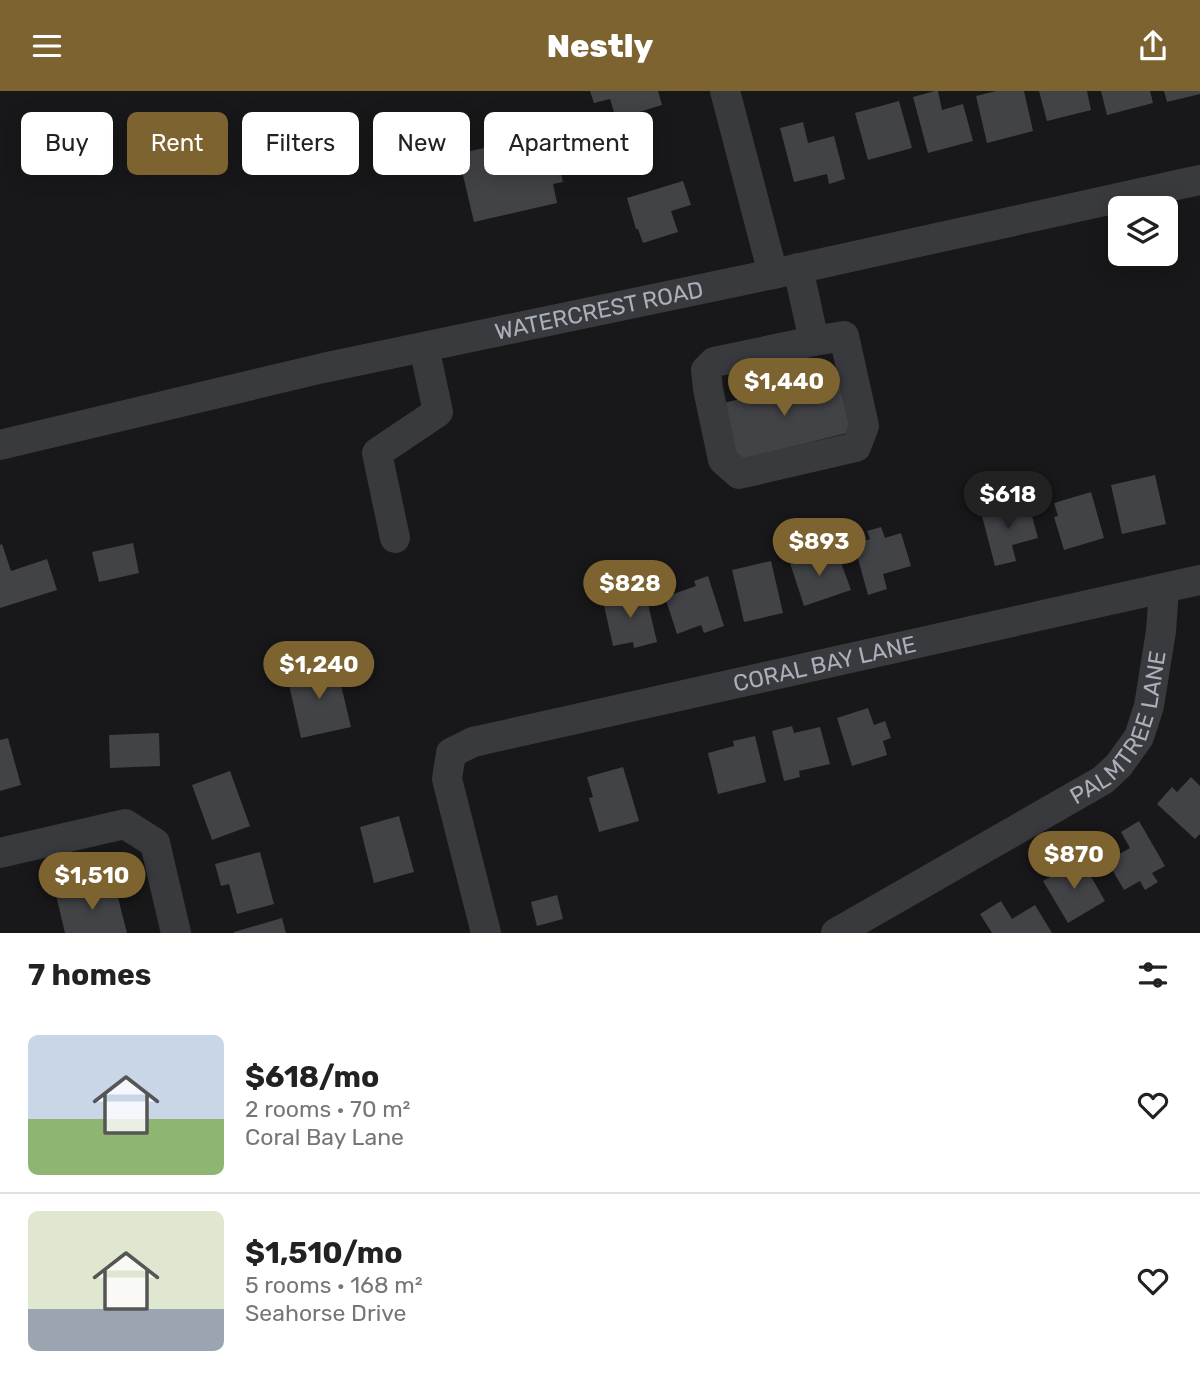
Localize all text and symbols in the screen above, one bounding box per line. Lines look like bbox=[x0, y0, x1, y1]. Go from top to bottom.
icon: menu bbox=[28, 27, 66, 65]
text: Nestly bbox=[547, 27, 653, 65]
icon: share bbox=[1134, 27, 1172, 65]
chip: Buy bbox=[21, 112, 113, 175]
chip: Rent bbox=[127, 112, 228, 175]
chip: Filters bbox=[242, 112, 359, 175]
chip: New bbox=[373, 112, 470, 175]
chip: Apartment bbox=[484, 112, 653, 175]
map controls bbox=[1108, 196, 1178, 266]
button: layers bbox=[1108, 196, 1178, 266]
street label: WATERCREST ROAD bbox=[492, 275, 706, 346]
pin: $1,440 bbox=[727, 359, 841, 418]
text: $1,440 bbox=[744, 367, 824, 395]
pin: $618 bbox=[967, 471, 1049, 531]
text: $618 bbox=[980, 480, 1036, 508]
pin: $893 bbox=[778, 519, 860, 578]
text: $893 bbox=[789, 527, 849, 555]
pin: $828 bbox=[589, 561, 671, 620]
text: $828 bbox=[599, 569, 661, 597]
street label: CORAL BAY LANE bbox=[731, 630, 919, 698]
pin: $1,240 bbox=[262, 641, 376, 701]
street label: PALMTREE LANE bbox=[1065, 649, 1172, 810]
text: $1,240 bbox=[279, 650, 359, 678]
pin: $870 bbox=[1033, 831, 1115, 891]
text: $870 bbox=[1044, 840, 1104, 868]
pin: $1,510 bbox=[35, 853, 149, 912]
text: $1,510 bbox=[55, 861, 129, 889]
icon: filters bbox=[1134, 956, 1172, 994]
text: 7 homes bbox=[28, 957, 151, 993]
text: $618/mo bbox=[245, 1059, 379, 1095]
icon: home bbox=[84, 1063, 168, 1147]
icon: heart bbox=[1134, 1086, 1172, 1124]
text: 2 rooms · 70 m² bbox=[245, 1095, 410, 1123]
text: Coral Bay Lane bbox=[245, 1123, 404, 1151]
text: $1,510/mo bbox=[245, 1235, 403, 1271]
icon: home bbox=[84, 1239, 168, 1323]
icon: heart bbox=[1134, 1262, 1172, 1300]
text: 5 rooms · 168 m² bbox=[245, 1271, 423, 1299]
text: Seahorse Drive bbox=[245, 1299, 406, 1327]

